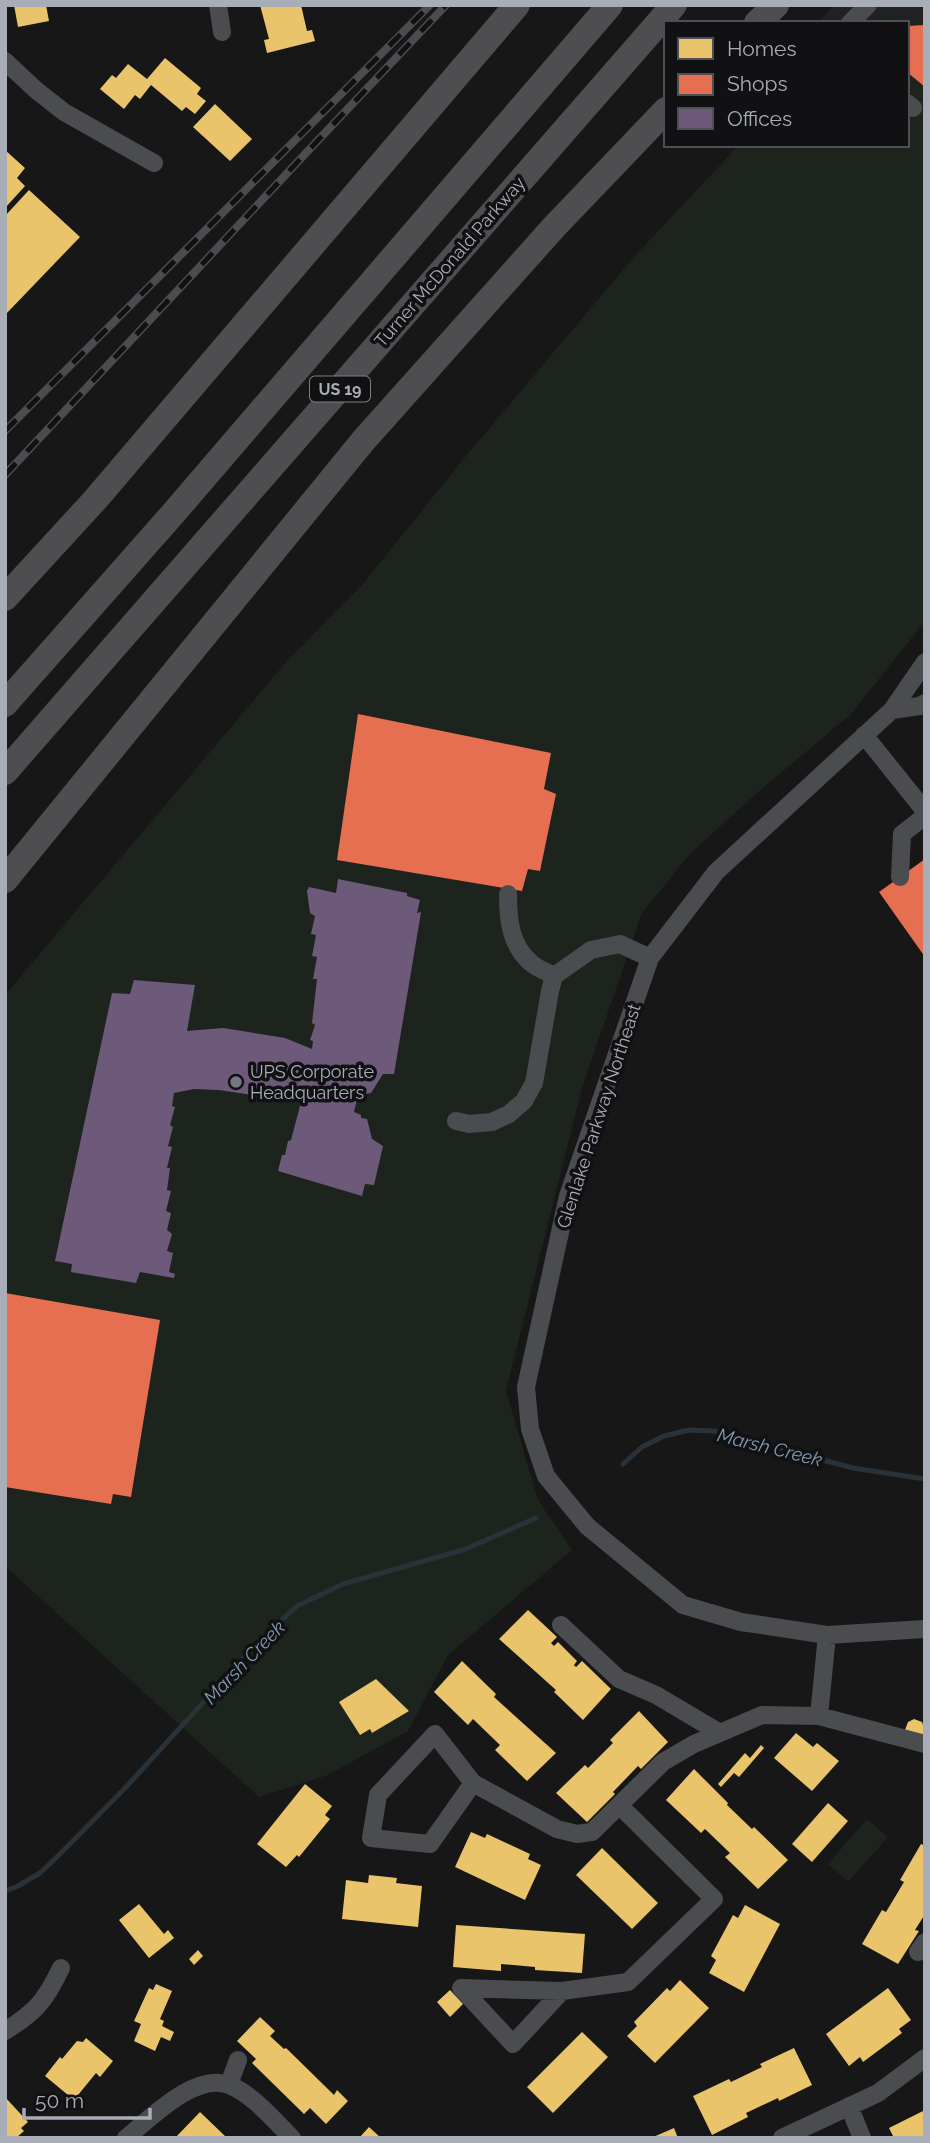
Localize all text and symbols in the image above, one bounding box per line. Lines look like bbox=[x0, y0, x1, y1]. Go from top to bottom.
legend bbox=[664, 21, 909, 147]
text: Homes bbox=[727, 36, 797, 61]
text: Shops bbox=[727, 71, 788, 96]
text: Offices bbox=[727, 106, 792, 131]
street label: Turner McDonald Parkway bbox=[370, 172, 529, 351]
road number: US 19 bbox=[310, 376, 370, 402]
street label: Glenlake Parkway Northeast bbox=[552, 1001, 645, 1231]
place label: UPS Corporate Headquarters bbox=[250, 1061, 374, 1103]
marker: UPS Corporate Headquarters bbox=[228, 1074, 244, 1090]
water label: Marsh Creek bbox=[715, 1423, 825, 1471]
water label: Marsh Creek bbox=[199, 1616, 289, 1708]
scale bar bbox=[24, 2076, 150, 2120]
text: 50 m bbox=[35, 2088, 84, 2113]

